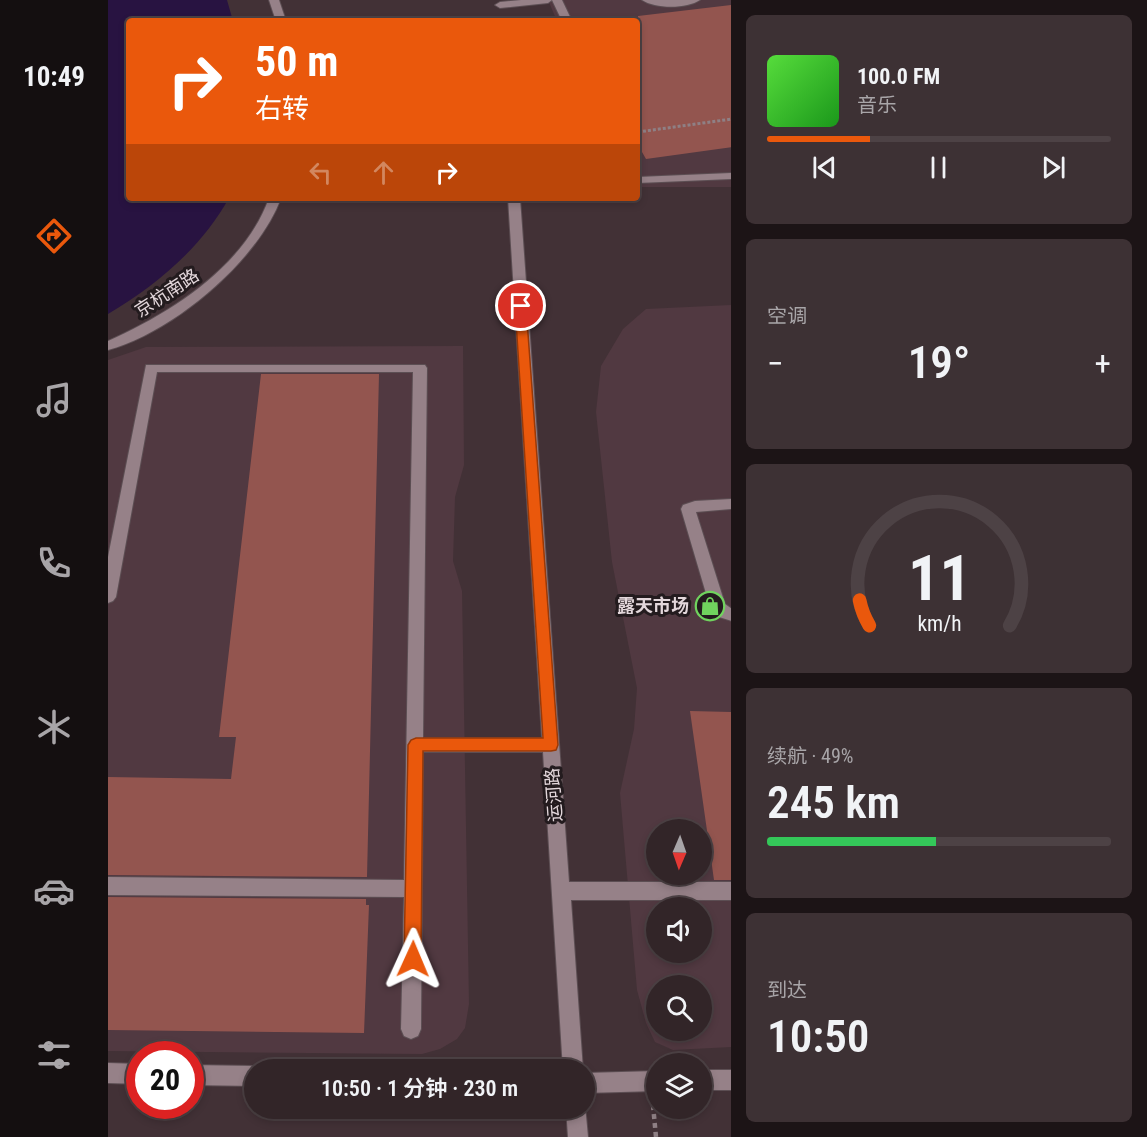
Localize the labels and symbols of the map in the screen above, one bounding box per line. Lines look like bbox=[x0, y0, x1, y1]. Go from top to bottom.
street label: 京杭南路 bbox=[131, 264, 203, 321]
pin bbox=[495, 280, 546, 331]
shop icon: 露天市场 bbox=[694, 590, 726, 622]
place label: 露天市场 bbox=[617, 595, 689, 616]
street label: 运河路 bbox=[541, 767, 566, 823]
north arrow bbox=[646, 819, 712, 885]
position arrow bbox=[381, 927, 445, 991]
speed limit sign: 20 bbox=[126, 1041, 204, 1119]

